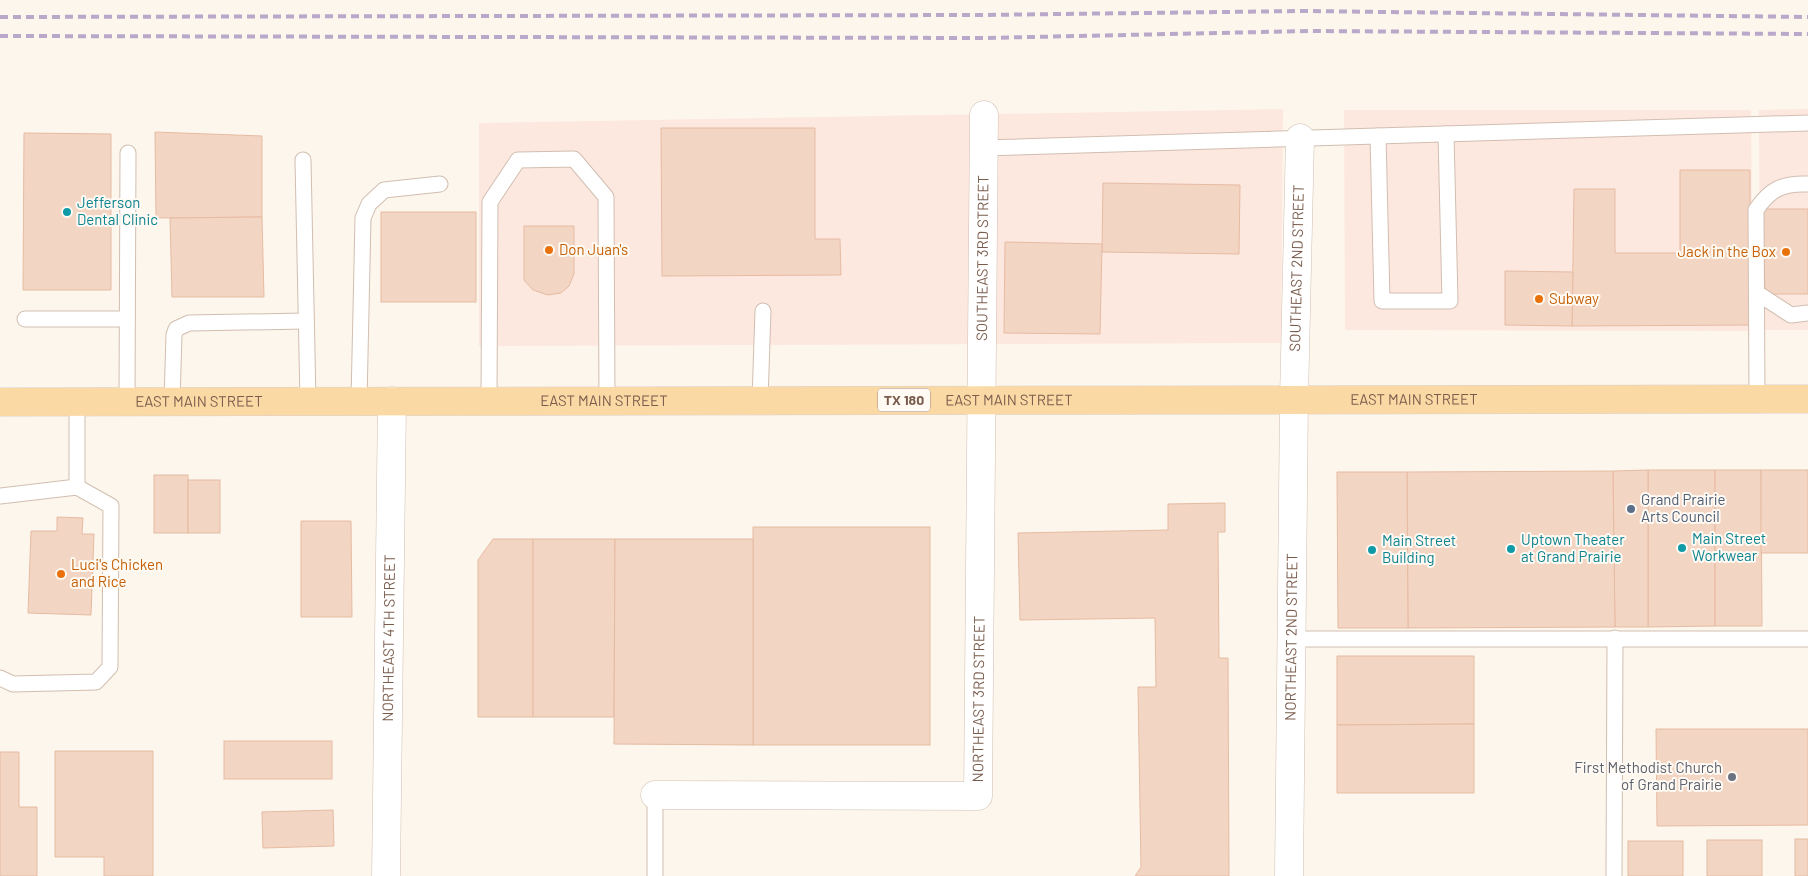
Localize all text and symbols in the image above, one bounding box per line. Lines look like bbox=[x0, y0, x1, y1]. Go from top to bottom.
street label: SOUTHEAST 3RD STREET bbox=[972, 175, 991, 341]
street label: SOUTHEAST 2ND STREET bbox=[1285, 184, 1307, 352]
place label: Jefferson Dental Clinic bbox=[77, 193, 158, 228]
marker: Jefferson Dental Clinic bbox=[61, 206, 73, 218]
place label: Don Juan's bbox=[559, 240, 628, 258]
place label: Jack in the Box bbox=[1677, 242, 1776, 260]
marker: Don Juan's bbox=[543, 244, 555, 256]
marker: Jack in the Box bbox=[1780, 246, 1792, 258]
place label: Subway bbox=[1549, 289, 1599, 307]
marker: Subway bbox=[1533, 293, 1545, 305]
road number: TX 180 bbox=[878, 388, 930, 412]
street label: EAST MAIN STREET bbox=[945, 390, 1073, 408]
street label: EAST MAIN STREET bbox=[1350, 390, 1478, 408]
street label: EAST MAIN STREET bbox=[540, 391, 668, 409]
street label: EAST MAIN STREET bbox=[135, 392, 263, 410]
place label: Grand Prairie Arts Council bbox=[1641, 490, 1726, 525]
marker: Grand Prairie Arts Council bbox=[1625, 503, 1637, 515]
place label: Main Street Workwear bbox=[1692, 529, 1766, 564]
place label: Uptown Theater at Grand Prairie bbox=[1521, 530, 1625, 565]
place label: Main Street Building bbox=[1382, 531, 1456, 566]
marker: Main Street Workwear bbox=[1676, 542, 1688, 554]
marker: Uptown Theater at Grand Prairie bbox=[1505, 543, 1517, 555]
marker: Main Street Building bbox=[1366, 544, 1378, 556]
street label: NORTHEAST 2ND STREET bbox=[1281, 553, 1300, 721]
street label: NORTHEAST 4TH STREET bbox=[378, 554, 398, 722]
place label: Luci's Chicken and Rice bbox=[71, 555, 163, 590]
marker: Luci's Chicken and Rice bbox=[55, 568, 67, 580]
street label: NORTHEAST 3RD STREET bbox=[968, 616, 988, 782]
place label: First Methodist Church of Grand Prairie bbox=[1574, 758, 1722, 793]
marker: First Methodist Church of Grand Prairie bbox=[1726, 771, 1738, 783]

